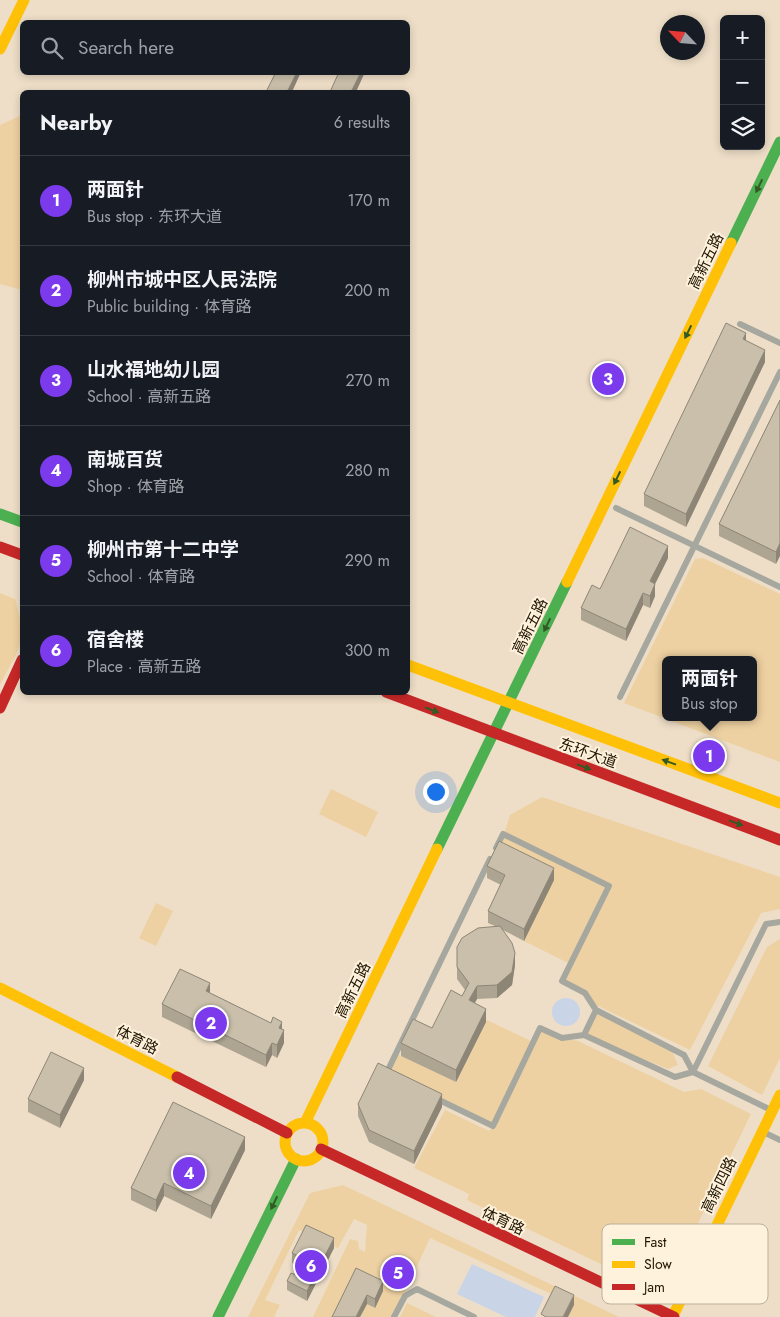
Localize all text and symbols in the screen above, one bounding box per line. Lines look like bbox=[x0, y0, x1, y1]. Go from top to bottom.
north arrow bbox=[660, 15, 705, 60]
map controls bbox=[720, 15, 765, 150]
button: + bbox=[720, 15, 765, 60]
search box bbox=[20, 20, 410, 75]
icon: search bbox=[38, 34, 66, 62]
text: Search here bbox=[78, 34, 174, 61]
button: − bbox=[720, 60, 765, 105]
button: layers bbox=[720, 105, 765, 150]
text: Nearby bbox=[40, 108, 112, 138]
text: 6 results bbox=[334, 111, 390, 134]
text: 两面针 bbox=[87, 176, 144, 203]
one-way arrow bbox=[755, 179, 763, 193]
text: 1 bbox=[52, 189, 60, 212]
text: 170 m bbox=[348, 189, 390, 212]
text: Bus stop · 东环大道 bbox=[87, 205, 222, 228]
street label: 高新五路 bbox=[683, 229, 729, 293]
text: 柳州市城中区人民法院 bbox=[87, 266, 277, 293]
text: 2 bbox=[51, 279, 61, 302]
text: 200 m bbox=[344, 279, 390, 302]
text: Public building · 体育路 bbox=[87, 295, 252, 318]
one-way arrow bbox=[684, 325, 692, 339]
text: 山水福地幼儿园 bbox=[87, 356, 220, 383]
pin: 3 bbox=[592, 360, 624, 398]
text: 3 bbox=[51, 369, 61, 392]
text: 270 m bbox=[346, 369, 390, 392]
text: School · 高新五路 bbox=[87, 385, 211, 408]
text: 南城百货 bbox=[87, 446, 163, 473]
text: 4 bbox=[50, 459, 62, 482]
text: 280 m bbox=[345, 459, 390, 482]
one-way arrow bbox=[613, 471, 621, 485]
text: Shop · 体育路 bbox=[87, 475, 184, 498]
text: 柳州市第十二中学 bbox=[87, 536, 239, 563]
text: 5 bbox=[51, 549, 61, 572]
text: 290 m bbox=[345, 549, 390, 572]
text: School · 体育路 bbox=[87, 565, 195, 588]
street label: 高新五路 bbox=[507, 594, 553, 658]
one-way arrow bbox=[543, 618, 551, 632]
text: 宿舍楼 bbox=[87, 626, 144, 653]
text: 6 bbox=[51, 639, 61, 662]
text: 300 m bbox=[345, 639, 390, 662]
text: Place · 高新五路 bbox=[87, 655, 201, 678]
popup bbox=[662, 656, 757, 721]
text: 两面针 bbox=[681, 665, 738, 692]
text: Bus stop bbox=[681, 692, 738, 715]
one-way arrow bbox=[424, 707, 439, 714]
street label: 东环大道 bbox=[556, 732, 620, 774]
pin: 1 bbox=[693, 737, 725, 775]
one-way arrow bbox=[661, 758, 676, 765]
one-way arrow bbox=[576, 764, 591, 771]
your location bbox=[423, 779, 449, 805]
one-way arrow bbox=[729, 819, 744, 827]
street label: 高新五路 bbox=[330, 958, 376, 1022]
pin: 2 bbox=[195, 1004, 227, 1042]
street label: 体育路 bbox=[112, 1020, 162, 1060]
street label: 高新四路 bbox=[696, 1153, 742, 1217]
pin: 4 bbox=[173, 1154, 205, 1192]
one-way arrow bbox=[270, 1196, 278, 1210]
street label: 体育路 bbox=[478, 1202, 528, 1240]
legend bbox=[602, 1224, 768, 1304]
text: Fast bbox=[644, 1232, 667, 1252]
pin: 6 bbox=[295, 1247, 327, 1285]
pin: 5 bbox=[382, 1254, 414, 1292]
text: Slow bbox=[644, 1254, 672, 1274]
text: Jam bbox=[642, 1277, 665, 1297]

